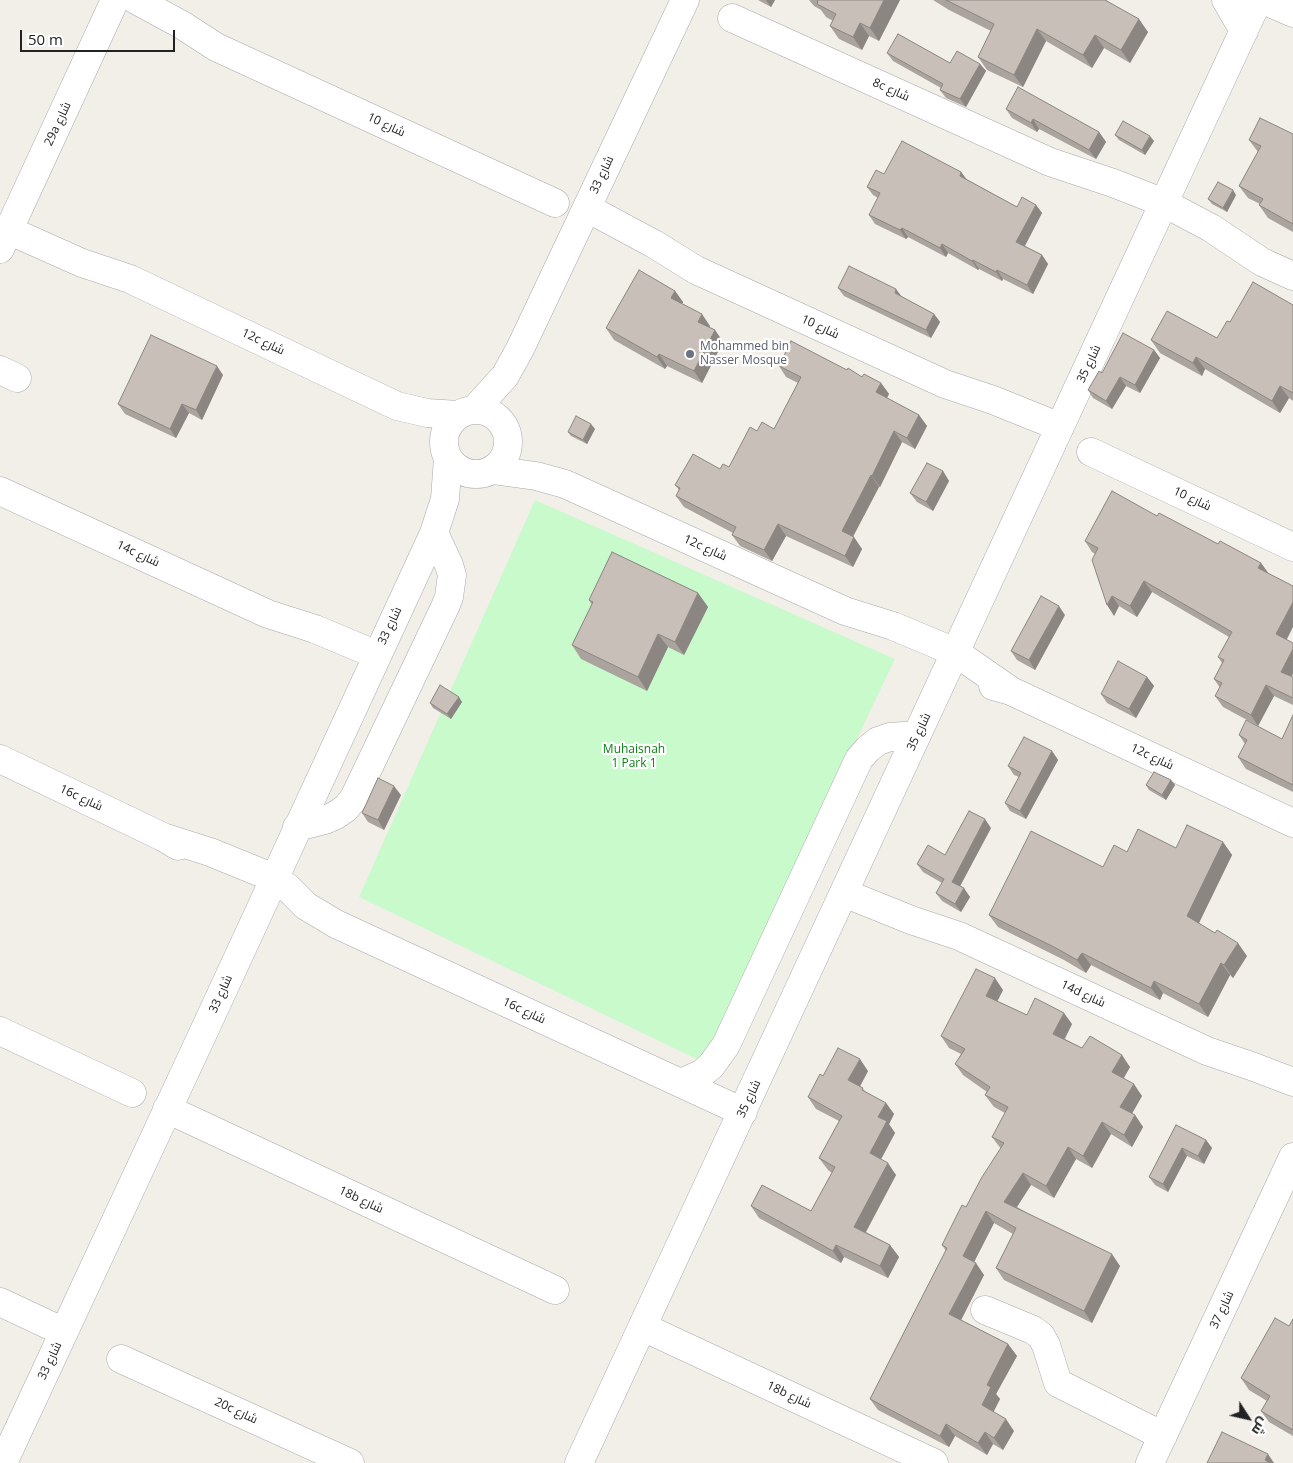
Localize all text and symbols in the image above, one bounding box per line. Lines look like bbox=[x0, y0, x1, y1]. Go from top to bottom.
scale bar bbox=[22, 20, 178, 52]
text: 50 m bbox=[28, 29, 63, 49]
street label: 8c شارع bbox=[870, 75, 912, 105]
street label: 29a شارع bbox=[42, 100, 74, 148]
street label: شارع 10 bbox=[365, 110, 407, 140]
street label: شارع 33 bbox=[587, 154, 617, 196]
street label: شارع 10 bbox=[799, 312, 841, 342]
street label: 12c شارع bbox=[239, 326, 287, 358]
place label: Mohammed bin Nasser Mosque bbox=[700, 340, 789, 368]
street label: شارع 35 bbox=[1074, 343, 1104, 385]
marker: Mohammed bin Nasser Mosque bbox=[684, 348, 696, 360]
street label: شارع 10 bbox=[1171, 484, 1213, 514]
street label: 12c شارع bbox=[681, 532, 729, 564]
street label: 14c شارع bbox=[114, 538, 162, 570]
street label: شارع 33 bbox=[375, 605, 405, 647]
street label: شارع 35 bbox=[904, 711, 934, 753]
street label: 12c شارع bbox=[1128, 741, 1176, 773]
park label: Muhaisnah 1 Park 1 bbox=[603, 743, 665, 771]
street label: 16c شارع bbox=[57, 782, 105, 814]
street label: شارع 33 bbox=[206, 973, 236, 1015]
street label: 14d شارع bbox=[1058, 977, 1108, 1011]
street label: 16c شارع bbox=[500, 995, 548, 1027]
street label: شارع 35 bbox=[734, 1078, 764, 1120]
street label: 18b شارع bbox=[336, 1183, 386, 1217]
street label: شارع 37 bbox=[1207, 1289, 1237, 1331]
street label: شارع 33 bbox=[35, 1340, 65, 1382]
street label: 18b شارع bbox=[764, 1378, 814, 1412]
north arrow bbox=[1223, 1393, 1273, 1443]
street label: 20c شارع bbox=[212, 1395, 260, 1427]
text: ش bbox=[1248, 1414, 1274, 1440]

